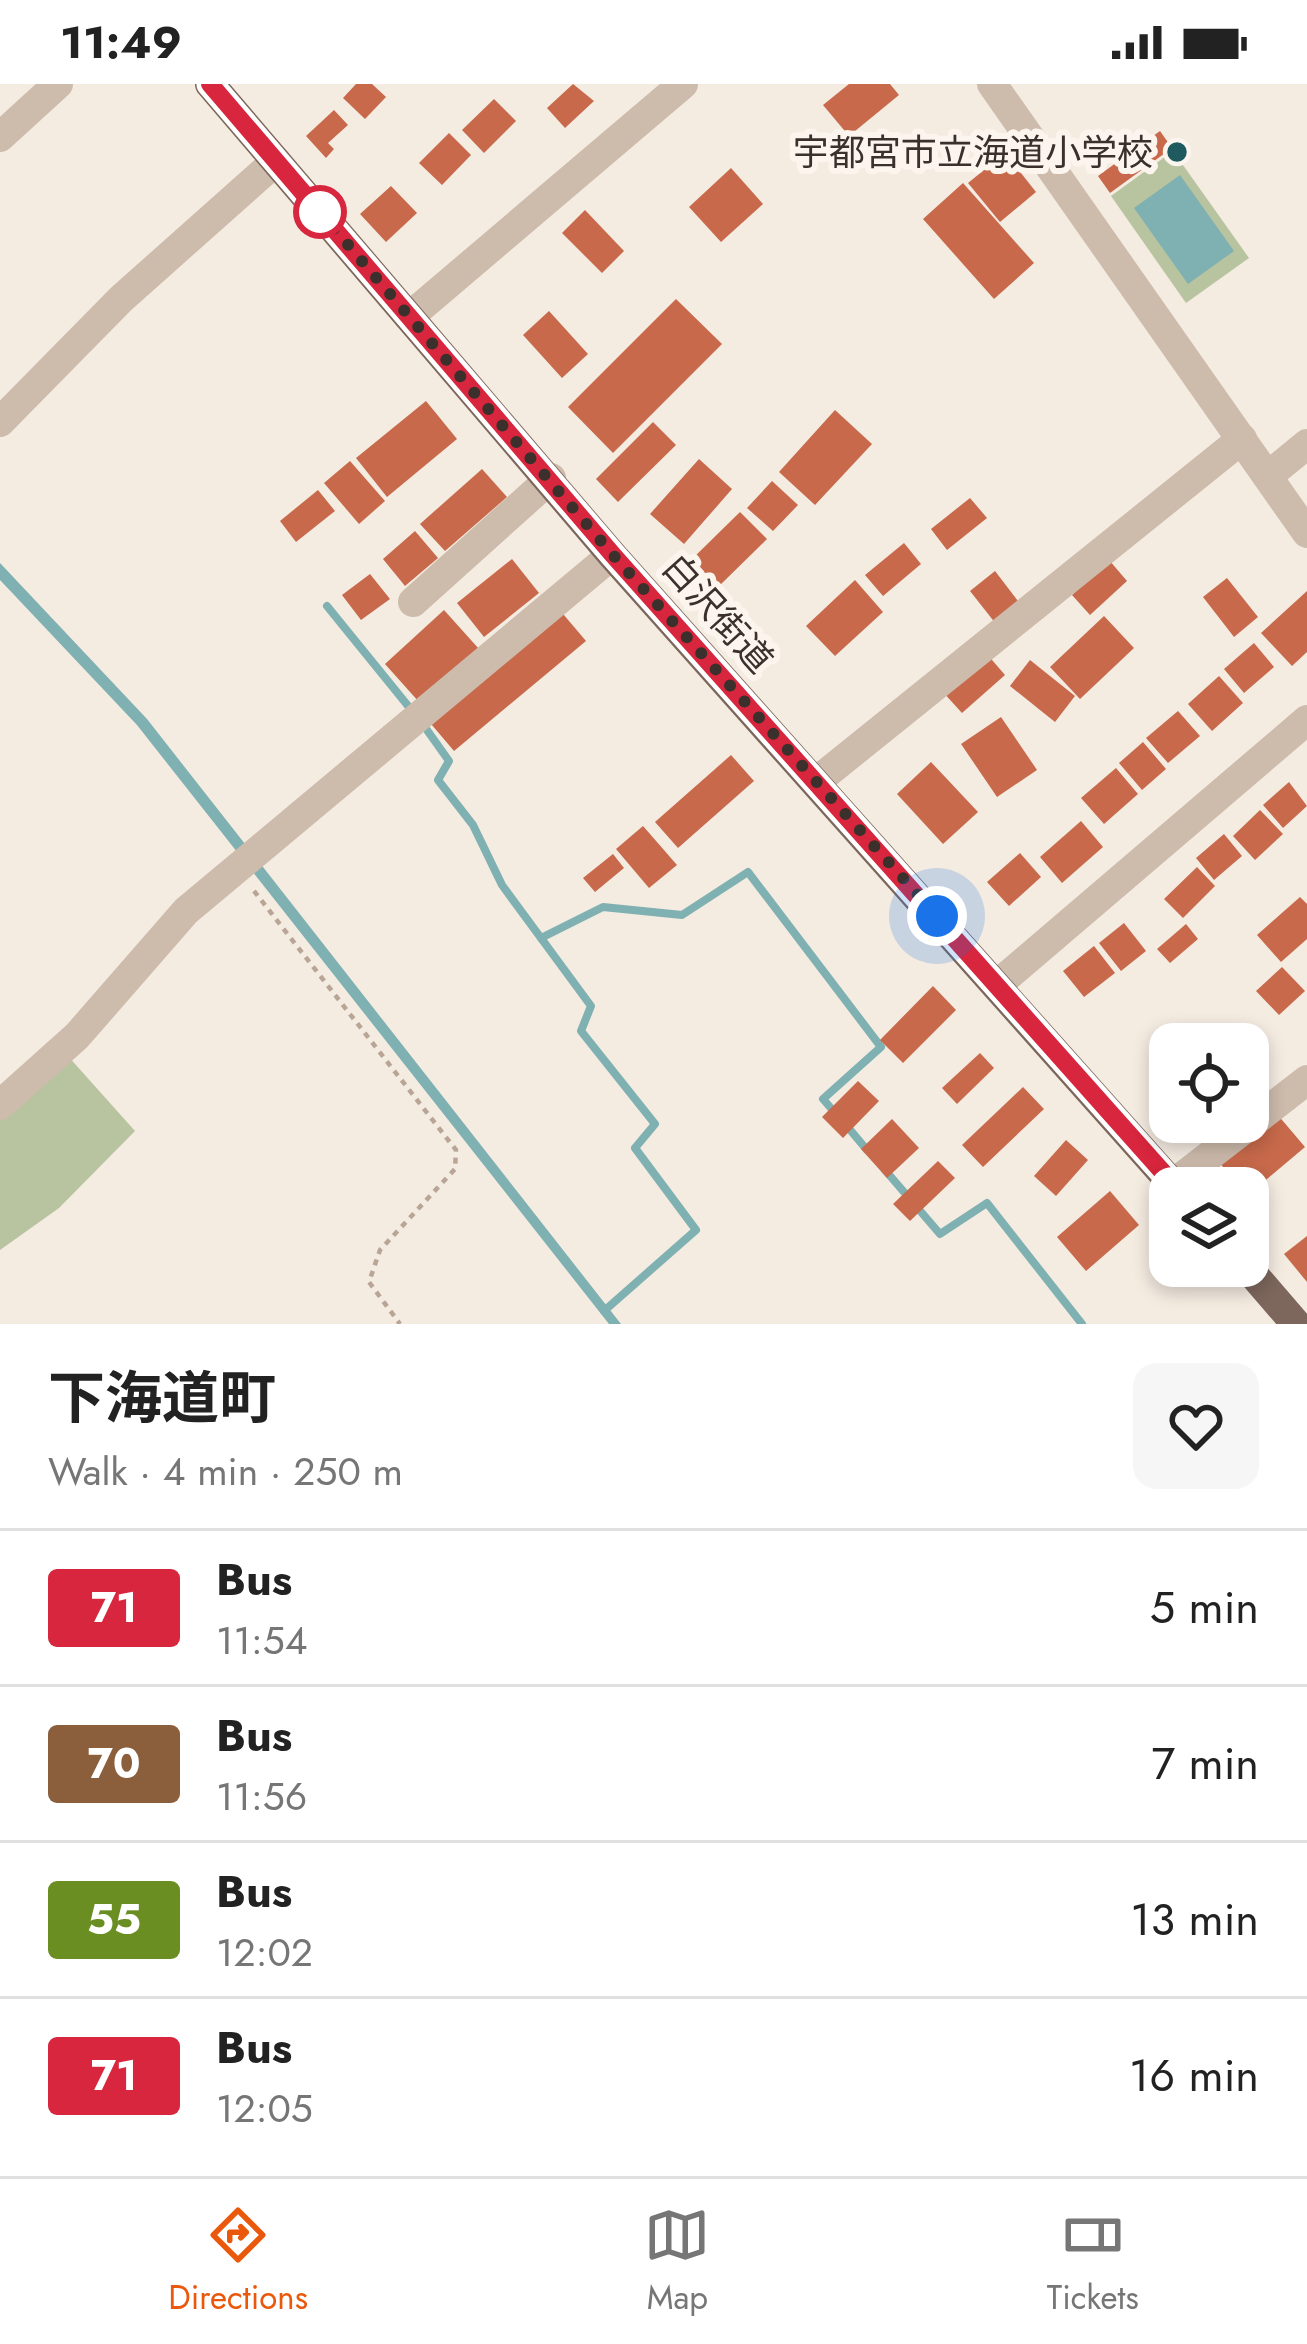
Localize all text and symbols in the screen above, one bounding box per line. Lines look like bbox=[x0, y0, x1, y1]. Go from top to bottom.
text: 11:49 bbox=[60, 10, 182, 75]
place label: 宇都宮市立海道小学校 bbox=[793, 126, 1153, 178]
marker: 宇都宮市立海道小学校 bbox=[1164, 139, 1190, 165]
unlabelled marker bbox=[295, 187, 345, 237]
street label: 白沢街道 bbox=[650, 542, 786, 684]
your location bbox=[907, 886, 967, 946]
map controls bbox=[1149, 1023, 1269, 1287]
button: locate bbox=[1149, 1023, 1269, 1143]
button: layers bbox=[1149, 1167, 1269, 1287]
text: 下海道町 bbox=[48, 1357, 276, 1439]
button: heart bbox=[1133, 1363, 1259, 1489]
text: Walk · 4 min · 250 m bbox=[48, 1443, 403, 1500]
text: Bus bbox=[216, 1547, 292, 1612]
text: 5 min bbox=[1150, 1575, 1259, 1640]
text: 71 bbox=[91, 1577, 137, 1638]
text: 11:54 bbox=[216, 1612, 308, 1669]
text: Bus bbox=[216, 1703, 292, 1768]
text: 7 min bbox=[1151, 1731, 1259, 1796]
text: 70 bbox=[87, 1733, 141, 1794]
text: 11:56 bbox=[216, 1768, 307, 1825]
text: Bus bbox=[216, 1859, 292, 1924]
text: 13 min bbox=[1130, 1887, 1259, 1952]
text: 55 bbox=[87, 1889, 141, 1950]
text: 12:02 bbox=[216, 1924, 313, 1981]
text: Bus bbox=[216, 2015, 292, 2080]
text: 16 min bbox=[1129, 2043, 1259, 2108]
text: 71 bbox=[91, 2045, 137, 2106]
text: 12:05 bbox=[216, 2080, 313, 2137]
tab: Directions bbox=[168, 2202, 308, 2321]
tab: Map bbox=[644, 2202, 710, 2321]
tab: Tickets bbox=[1047, 2202, 1139, 2321]

